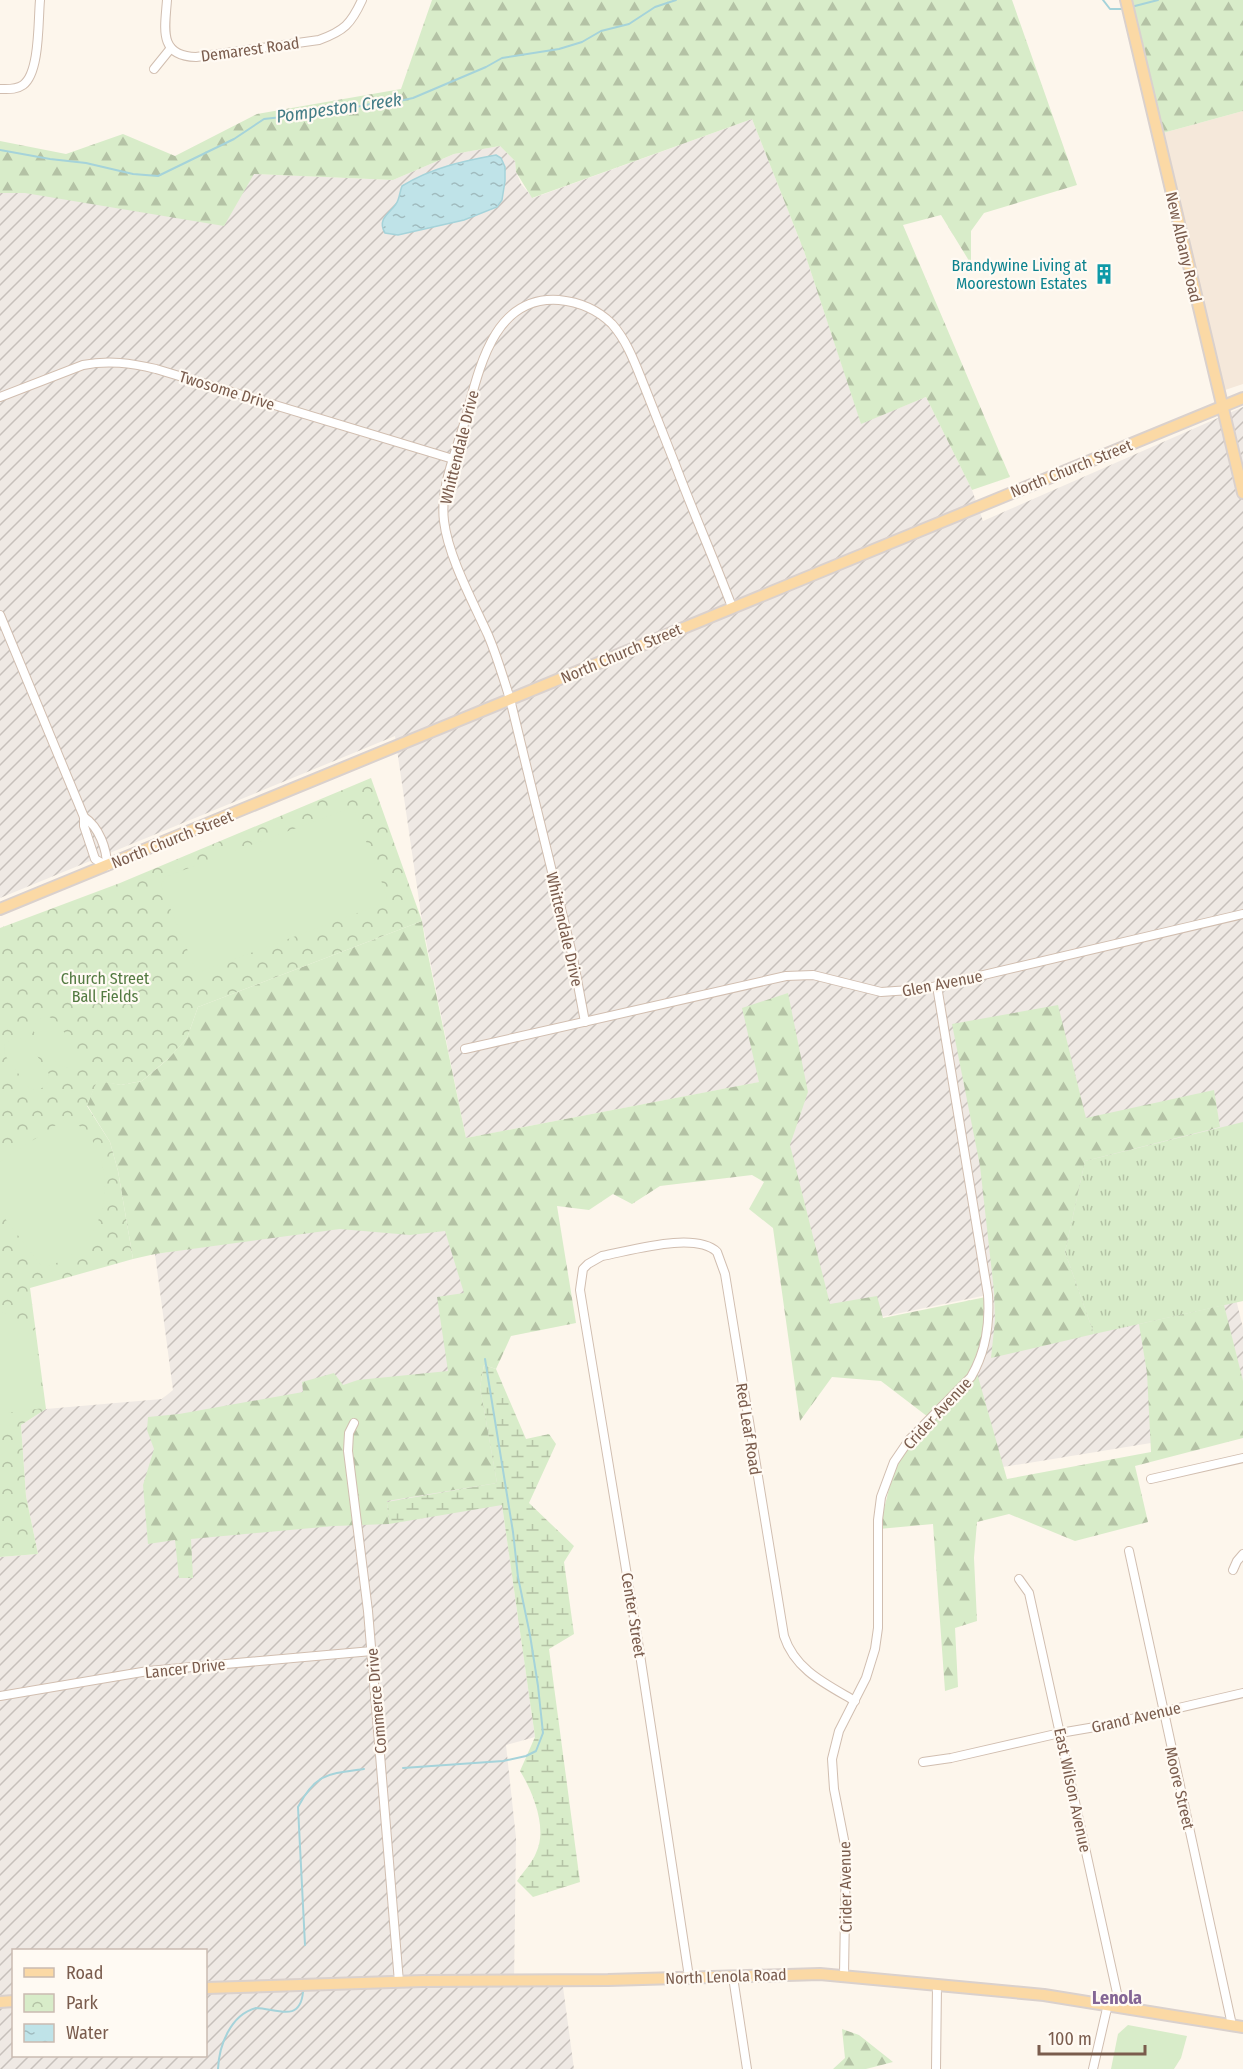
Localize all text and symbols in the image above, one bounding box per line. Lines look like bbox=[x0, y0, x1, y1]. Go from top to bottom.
street label: Demarest Road bbox=[200, 33, 301, 66]
water label: Pompeston Creek bbox=[275, 88, 403, 128]
street label: New Albany Road bbox=[1162, 190, 1205, 304]
place label: Brandywine Living at Moorestown Estates bbox=[952, 256, 1088, 293]
building icon: Brandywine Living at Moorestown Estates bbox=[1092, 262, 1116, 286]
street label: Twosome Drive bbox=[177, 367, 277, 414]
street label: Whittendale Drive bbox=[436, 388, 483, 506]
street label: North Church Street bbox=[1008, 435, 1135, 502]
street label: North Church Street bbox=[558, 619, 685, 687]
street label: North Church Street bbox=[109, 806, 236, 873]
street label: Whittendale Drive bbox=[542, 870, 587, 988]
street label: Glen Avenue bbox=[900, 966, 984, 1001]
park label: Church Street Ball Fields bbox=[61, 969, 150, 1006]
street label: Crider Avenue bbox=[899, 1373, 976, 1453]
street label: Red Leaf Road bbox=[732, 1382, 765, 1476]
street label: Center Street bbox=[617, 1571, 650, 1660]
street label: Commerce Drive bbox=[362, 1647, 391, 1755]
street label: Lancer Drive bbox=[144, 1655, 226, 1682]
street label: Grand Avenue bbox=[1090, 1698, 1183, 1737]
street label: East Wilson Avenue bbox=[1050, 1726, 1095, 1854]
street label: Moore Street bbox=[1161, 1745, 1198, 1832]
street label: Crider Avenue bbox=[835, 1841, 856, 1933]
legend bbox=[12, 1949, 207, 2057]
text: Road bbox=[66, 1962, 103, 1984]
street label: North Lenola Road bbox=[665, 1965, 787, 1988]
district label: Lenola bbox=[1092, 1987, 1142, 2009]
text: Park bbox=[66, 1992, 99, 2014]
scale bar bbox=[1039, 2018, 1146, 2056]
text: Water bbox=[66, 2022, 109, 2044]
text: 100 m bbox=[1048, 2028, 1092, 2050]

